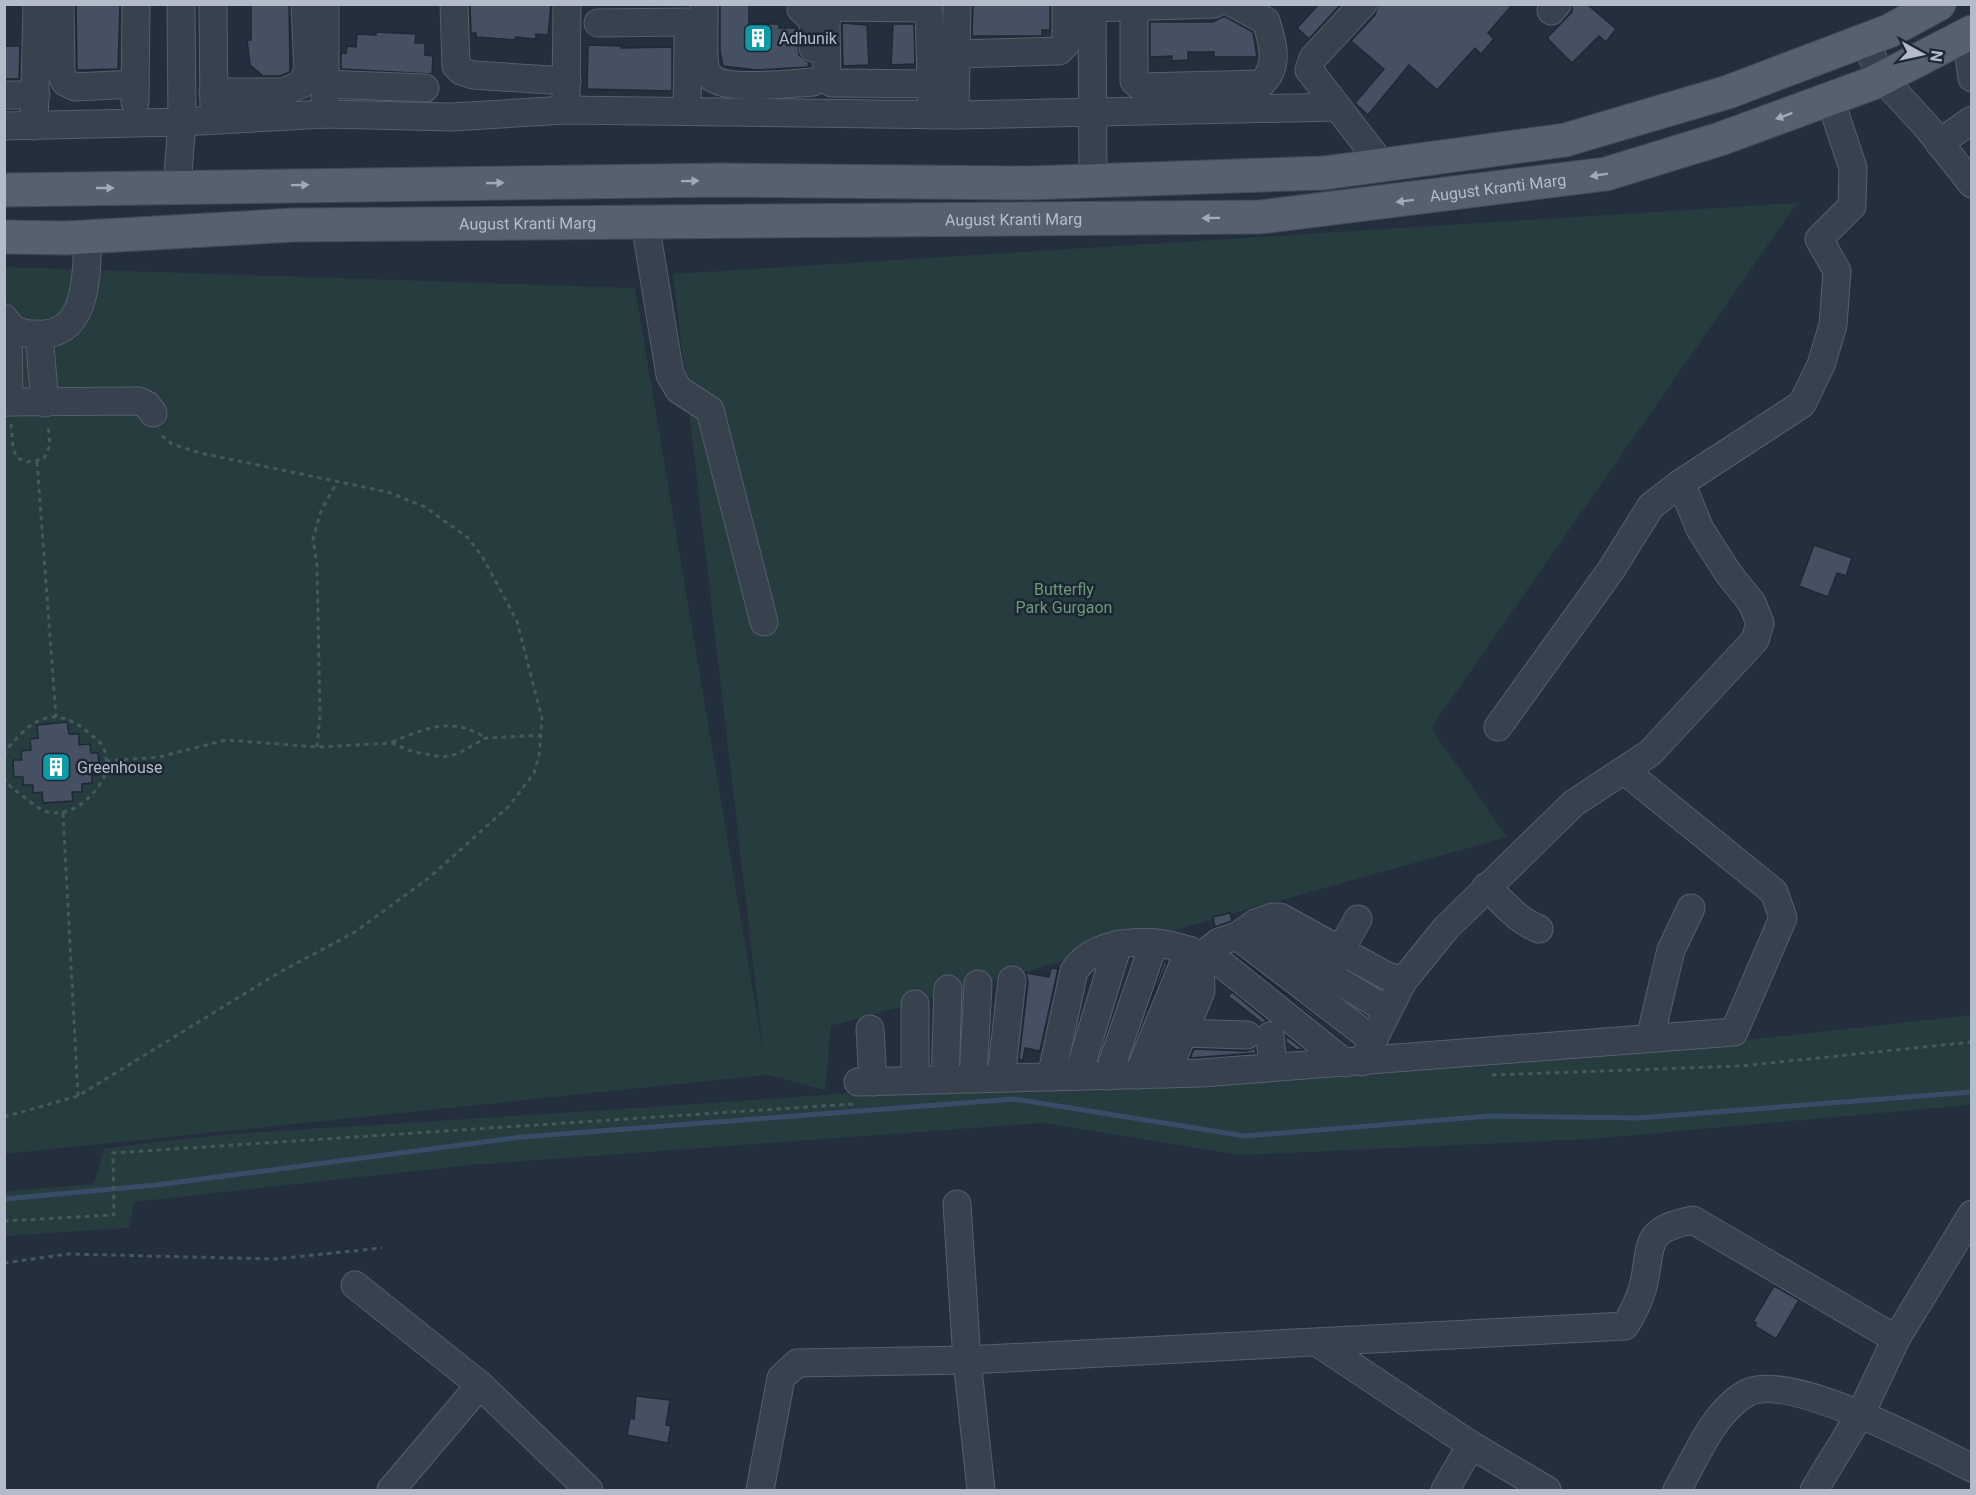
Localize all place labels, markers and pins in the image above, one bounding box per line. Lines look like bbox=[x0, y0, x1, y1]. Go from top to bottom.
building icon: Adhunik bbox=[742, 22, 774, 54]
place label: Adhunik bbox=[779, 29, 838, 48]
building icon: Greenhouse bbox=[40, 751, 72, 783]
place label: Greenhouse bbox=[77, 758, 162, 777]

